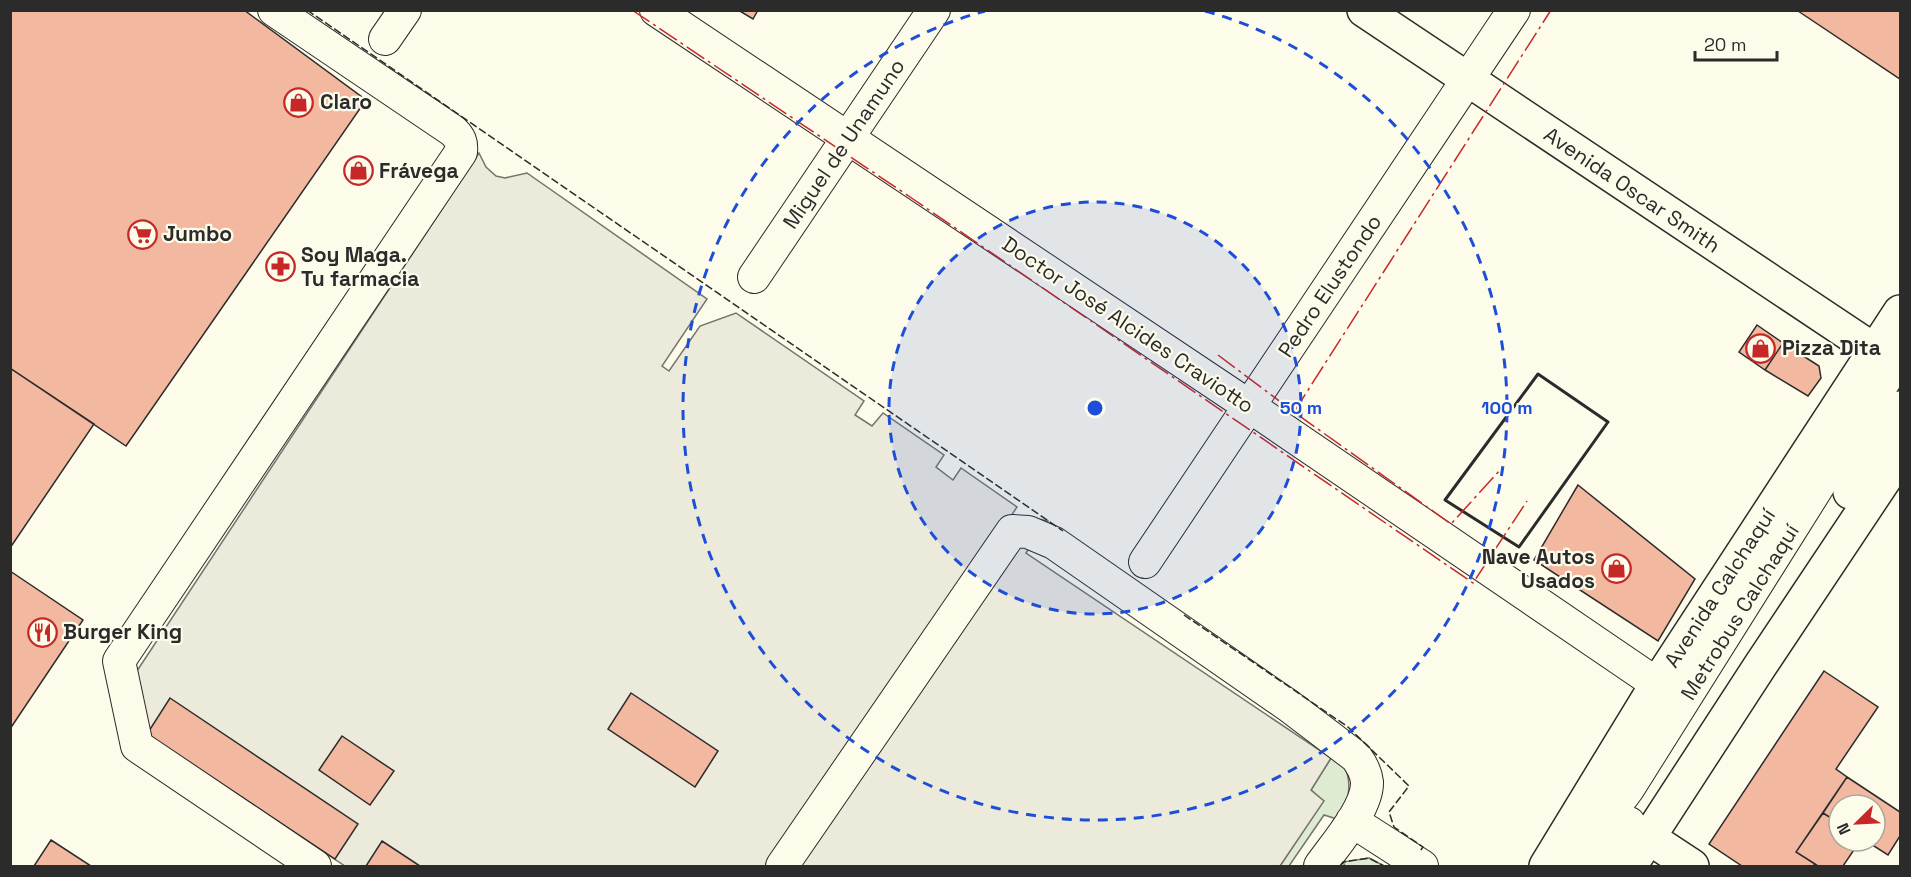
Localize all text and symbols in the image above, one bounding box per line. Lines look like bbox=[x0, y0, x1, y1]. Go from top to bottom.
scale bar bbox=[1695, 24, 1778, 62]
text: 20 m bbox=[1704, 33, 1747, 56]
street label: Miguel de Unamuno bbox=[777, 53, 911, 234]
shop icon: Claro bbox=[283, 86, 315, 118]
place label: Claro bbox=[320, 88, 372, 115]
street label: Avenida Oscar Smith bbox=[1539, 121, 1726, 259]
shop icon: Frávega bbox=[342, 155, 374, 187]
place label: Frávega bbox=[379, 157, 459, 184]
street label: Pedro Elustondo bbox=[1272, 209, 1387, 362]
supermarket icon: Jumbo bbox=[126, 218, 158, 250]
place label: Jumbo bbox=[163, 220, 232, 247]
street label: Doctor José Alcides Craviotto bbox=[997, 230, 1259, 419]
place label: Soy Maga. Tu farmacia bbox=[301, 241, 419, 292]
pharmacy icon: Soy Maga. Tu farmacia bbox=[264, 251, 296, 283]
shop icon: Pizza Dita bbox=[1745, 332, 1777, 364]
place label: Pizza Dita bbox=[1782, 334, 1881, 361]
text: 50 m bbox=[1280, 396, 1322, 419]
text: 100 m bbox=[1481, 396, 1533, 419]
centre of rings bbox=[1085, 398, 1105, 418]
street label: Avenida Calchaquí bbox=[1658, 502, 1782, 673]
street label: Metrobus Calchaquí bbox=[1674, 518, 1805, 705]
place label: Nave Autos Usados bbox=[1482, 543, 1595, 594]
shop icon: Nave Autos Usados bbox=[1600, 553, 1632, 585]
restaurant icon: Burger King bbox=[26, 616, 58, 648]
place label: Burger King bbox=[63, 618, 182, 645]
north arrow bbox=[1827, 793, 1887, 853]
text: N bbox=[1832, 820, 1856, 838]

